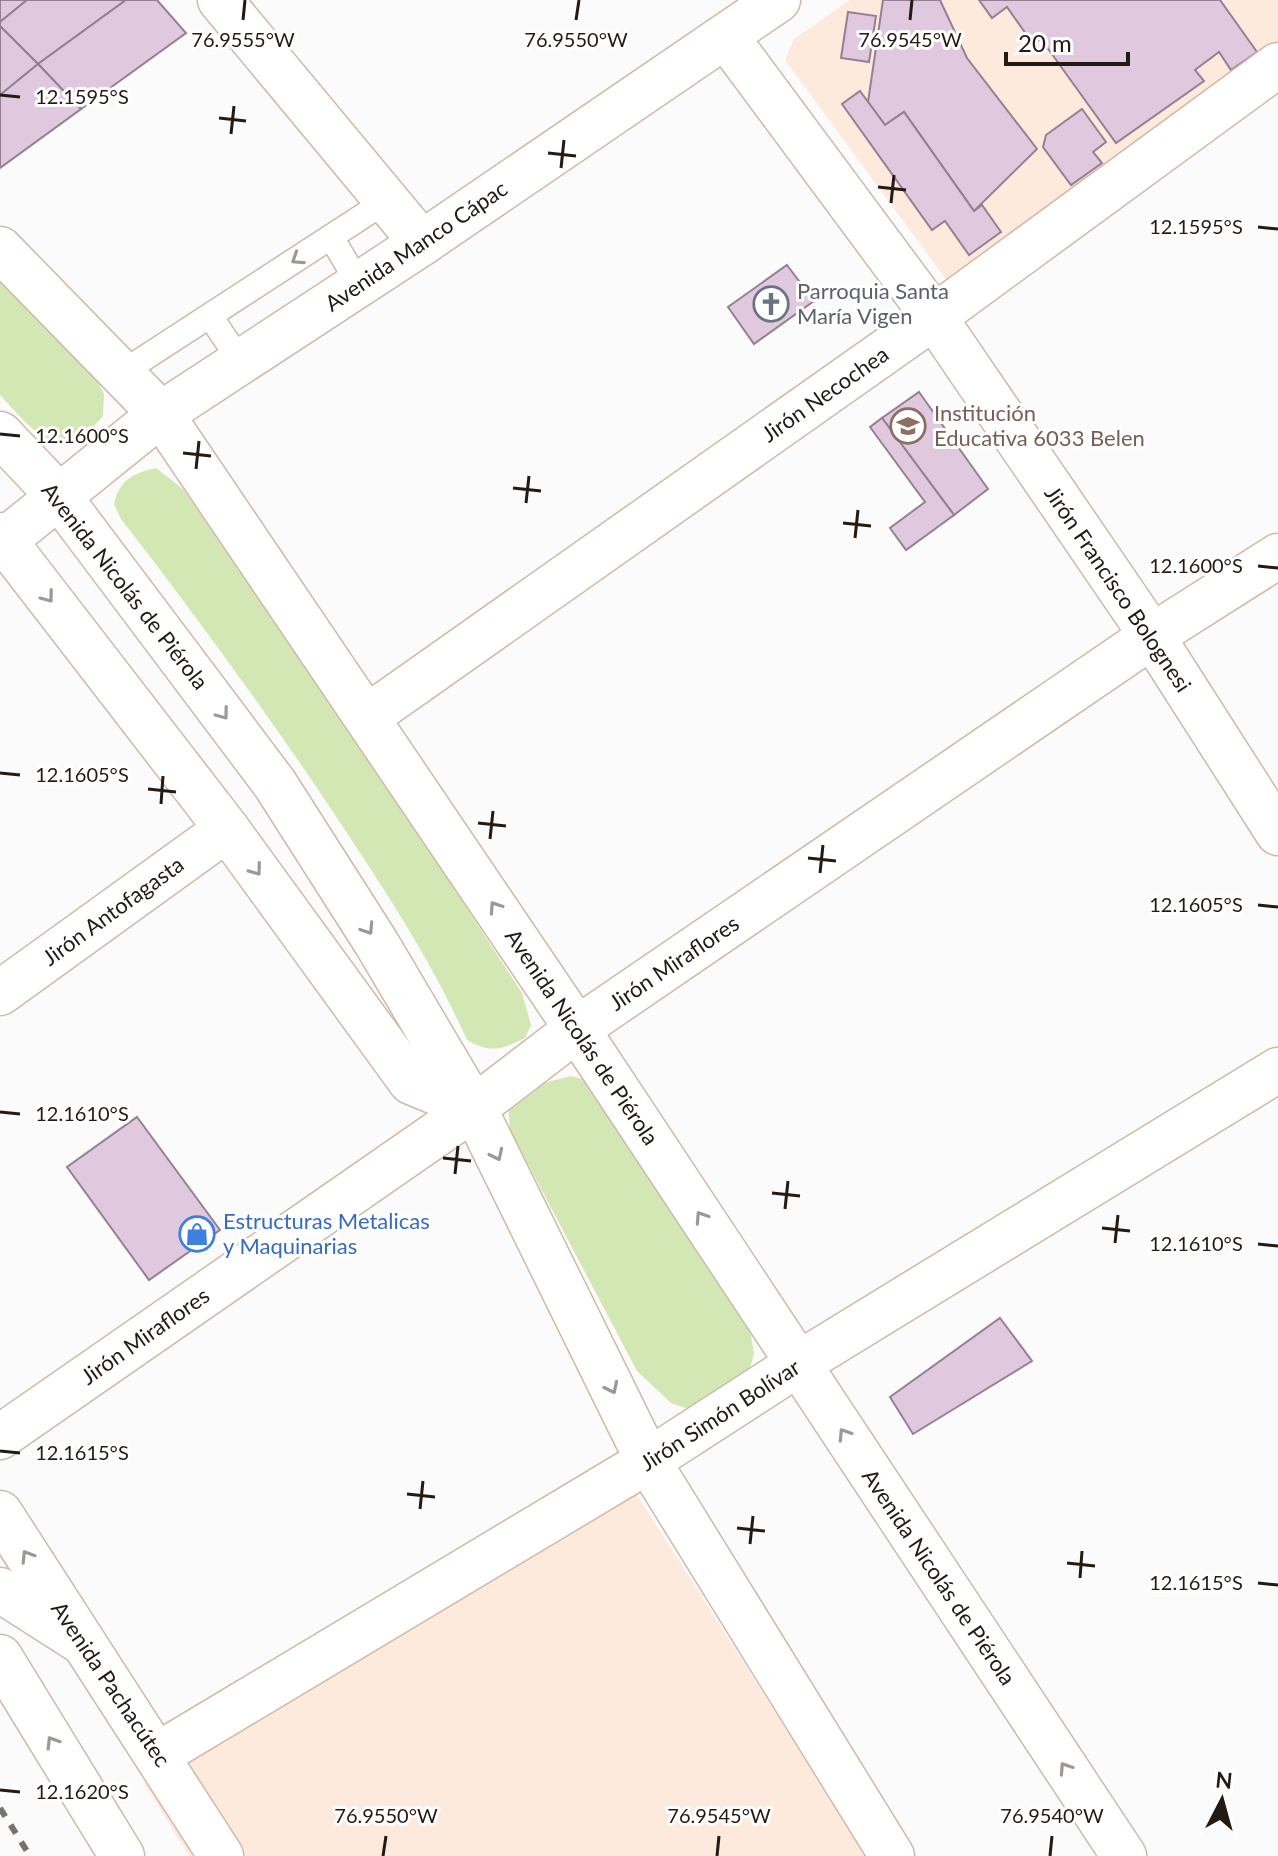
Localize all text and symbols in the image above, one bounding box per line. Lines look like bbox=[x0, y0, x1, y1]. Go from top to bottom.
scale bar bbox=[1006, 16, 1128, 66]
text: 76.9555°W bbox=[191, 27, 295, 51]
text: 76.9550°W bbox=[524, 27, 628, 51]
text: 76.9545°W bbox=[858, 27, 962, 51]
text: 20 m bbox=[1018, 28, 1072, 57]
text: 12.1595°S bbox=[35, 84, 129, 108]
street label: Avenida Manco Cápac bbox=[319, 174, 512, 317]
text: 12.1595°S bbox=[1149, 214, 1243, 238]
one-way arrow bbox=[292, 249, 306, 264]
place label: Parroquia Santa María Vigen bbox=[797, 277, 949, 329]
church icon: Parroquia Santa María Vigen bbox=[752, 285, 790, 323]
street label: Jirón Necochea bbox=[756, 340, 893, 447]
place label: Institución Educativa 6033 Belen bbox=[934, 399, 1145, 451]
school or university icon: Institución Educativa 6033 Belen bbox=[889, 407, 927, 445]
text: 12.1600°S bbox=[35, 423, 129, 447]
street label: Avenida Nicolás de Piérola bbox=[36, 477, 214, 694]
street label: Jirón Francisco Bolognesi bbox=[1039, 480, 1198, 697]
text: 12.1600°S bbox=[1149, 553, 1243, 577]
one-way arrow bbox=[38, 588, 52, 602]
one-way arrow bbox=[213, 705, 227, 720]
text: 12.1605°S bbox=[35, 762, 129, 786]
street label: Jirón Antofagasta bbox=[37, 850, 189, 971]
one-way arrow bbox=[247, 862, 261, 876]
text: 12.1605°S bbox=[1149, 892, 1243, 916]
one-way arrow bbox=[490, 902, 505, 916]
street label: Jirón Miraflores bbox=[604, 909, 744, 1016]
one-way arrow bbox=[358, 921, 373, 935]
street label: Avenida Nicolás de Piérola bbox=[500, 924, 665, 1150]
text: 12.1610°S bbox=[35, 1101, 129, 1125]
one-way arrow bbox=[487, 1146, 503, 1161]
place label: Estructuras Metalicas y Maquinarias bbox=[223, 1207, 430, 1259]
one-way arrow bbox=[696, 1211, 711, 1226]
shop icon: Estructuras Metalicas y Maquinarias bbox=[178, 1215, 216, 1253]
text: 12.1610°S bbox=[1149, 1231, 1243, 1255]
street label: Jirón Miraflores bbox=[75, 1281, 214, 1390]
street label: Jirón Simón Bolívar bbox=[635, 1353, 805, 1476]
one-way arrow bbox=[602, 1380, 618, 1394]
one-way arrow bbox=[839, 1428, 854, 1443]
text: 12.1615°S bbox=[35, 1440, 129, 1464]
street label: Avenida Nicolás de Piérola bbox=[857, 1464, 1022, 1690]
one-way arrow bbox=[21, 1550, 36, 1565]
text: 12.1615°S bbox=[1149, 1570, 1243, 1594]
street label: Avenida Pachacútec bbox=[46, 1596, 177, 1771]
one-way arrow bbox=[46, 1736, 62, 1751]
north arrow bbox=[1182, 1760, 1262, 1840]
one-way arrow bbox=[1060, 1762, 1075, 1776]
text: N bbox=[1214, 1765, 1234, 1794]
text: 12.1620°S bbox=[35, 1779, 129, 1803]
text: 76.9550°W bbox=[334, 1803, 438, 1827]
text: 76.9545°W bbox=[667, 1803, 771, 1827]
text: 76.9540°W bbox=[1000, 1803, 1104, 1827]

